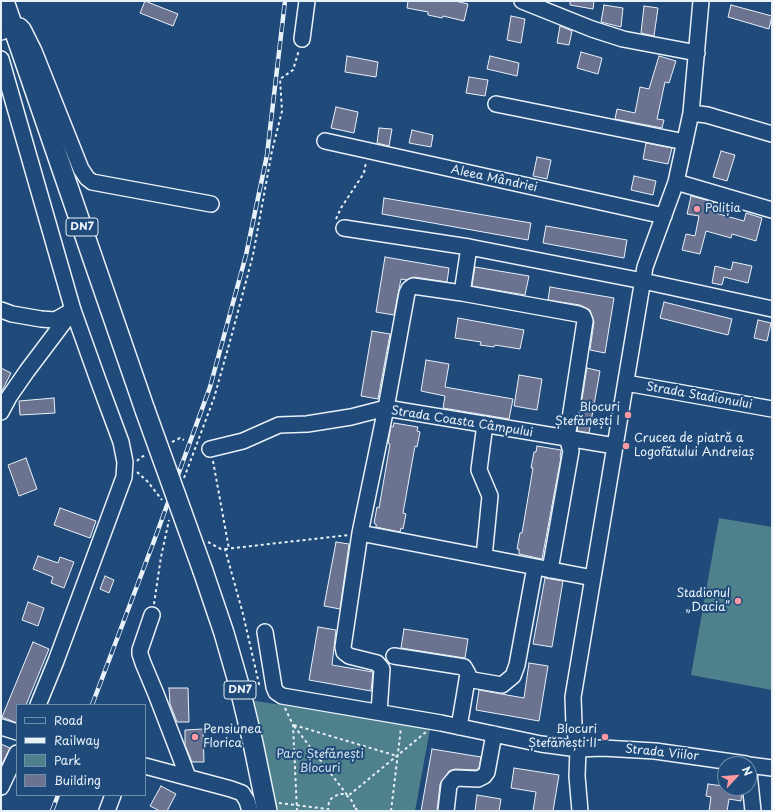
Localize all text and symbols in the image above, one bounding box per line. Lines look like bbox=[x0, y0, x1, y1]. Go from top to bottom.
street label: Aleea Mândriei bbox=[449, 163, 539, 195]
place label: Poliția bbox=[705, 202, 741, 216]
marker: Poliția bbox=[692, 204, 702, 214]
road number: DN7 bbox=[66, 218, 98, 236]
street label: Strada Stadionului bbox=[645, 380, 753, 412]
place label: Blocuri Ștefănești I bbox=[555, 401, 620, 429]
street label: Strada Coasta Câmpului bbox=[390, 404, 534, 440]
marker: Blocuri Ștefănești I bbox=[623, 410, 633, 420]
place label: Crucea de piatră a Logofătului Andreiaș bbox=[634, 432, 754, 460]
marker: Crucea de piatră a Logofătului Andreiaș bbox=[621, 441, 631, 451]
place label: Stadionul „Dacia” bbox=[676, 587, 730, 615]
marker: Stadionul „Dacia” bbox=[733, 596, 743, 606]
road number: DN7 bbox=[224, 681, 256, 699]
legend bbox=[16, 704, 146, 796]
text: Road bbox=[54, 711, 83, 729]
place label: Pensiunea Florica bbox=[203, 723, 262, 751]
place label: Blocuri Ștefănești II bbox=[528, 723, 597, 751]
text: Railway bbox=[54, 731, 100, 749]
marker: Pensiunea Florica bbox=[190, 732, 200, 742]
marker: Blocuri Ștefănești II bbox=[600, 732, 610, 742]
street label: Strada Viilor bbox=[624, 742, 700, 764]
park label: Parc Ștefănești Blocuri bbox=[276, 748, 364, 776]
text: Park bbox=[54, 751, 81, 769]
north arrow bbox=[717, 756, 757, 796]
text: N bbox=[738, 763, 757, 779]
text: Building bbox=[54, 771, 101, 789]

